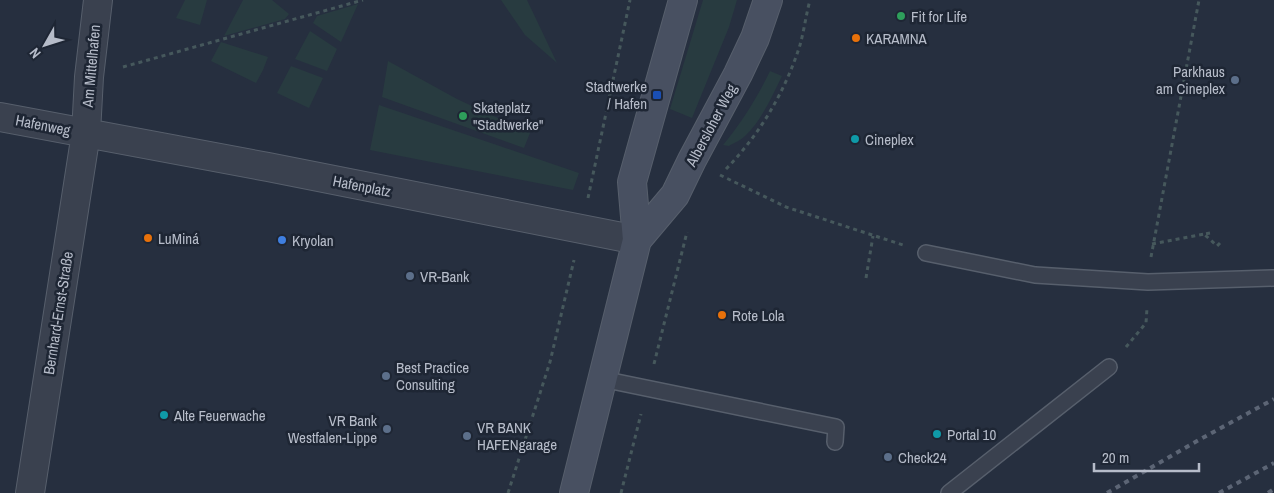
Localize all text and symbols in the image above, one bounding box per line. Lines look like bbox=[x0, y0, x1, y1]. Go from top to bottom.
place label: Fit for Life bbox=[911, 6, 967, 27]
marker: Fit for Life bbox=[895, 10, 907, 22]
north arrow bbox=[20, 20, 70, 70]
street label: Am Mittelhafen bbox=[77, 24, 105, 109]
place label: KARAMNA bbox=[866, 28, 928, 49]
marker: KARAMNA bbox=[850, 32, 862, 44]
text: N bbox=[25, 44, 45, 62]
place label: Parkhaus am Cineplex bbox=[1156, 61, 1226, 99]
marker: Parkhaus am Cineplex bbox=[1229, 74, 1241, 86]
place label: Stadtwerke / Hafen bbox=[585, 76, 647, 114]
street label: Albersloher Weg bbox=[680, 80, 742, 171]
marker: Stadtwerke / Hafen bbox=[651, 89, 663, 101]
place label: Skateplatz "Stadtwerke" bbox=[473, 97, 543, 135]
street label: Hafenweg bbox=[14, 109, 72, 141]
marker: Skateplatz "Stadtwerke" bbox=[457, 110, 469, 122]
place label: Cineplex bbox=[865, 129, 914, 150]
marker: Cineplex bbox=[849, 133, 861, 145]
street label: Hafenplatz bbox=[331, 170, 393, 202]
place label: LuMiná bbox=[158, 228, 199, 249]
place label: Kryolan bbox=[292, 230, 334, 251]
marker: LuMiná bbox=[142, 232, 154, 244]
marker: Kryolan bbox=[276, 234, 288, 246]
street label: Bernhard-Ernst-Straße bbox=[38, 250, 78, 376]
place label: VR-Bank bbox=[420, 266, 470, 287]
marker: VR-Bank bbox=[404, 270, 416, 282]
place label: Rote Lola bbox=[732, 305, 785, 326]
marker: Rote Lola bbox=[716, 309, 728, 321]
place label: Best Practice Consulting bbox=[396, 357, 469, 395]
marker: Best Practice Consulting bbox=[380, 370, 392, 382]
place label: Alte Feuerwache bbox=[173, 405, 266, 426]
marker: Alte Feuerwache bbox=[158, 409, 170, 421]
place label: VR Bank Westfalen-Lippe bbox=[288, 410, 378, 448]
place label: VR BANK HAFENgarage bbox=[477, 417, 557, 455]
marker: VR Bank Westfalen-Lippe bbox=[381, 423, 393, 435]
place label: Portal 10 bbox=[947, 424, 996, 445]
marker: Portal 10 bbox=[931, 428, 943, 440]
marker: VR BANK HAFENgarage bbox=[461, 430, 473, 442]
scale bar bbox=[1094, 440, 1199, 472]
place label: Check24 bbox=[898, 447, 947, 468]
text: 20 m bbox=[1102, 447, 1129, 468]
marker: Check24 bbox=[882, 451, 894, 463]

